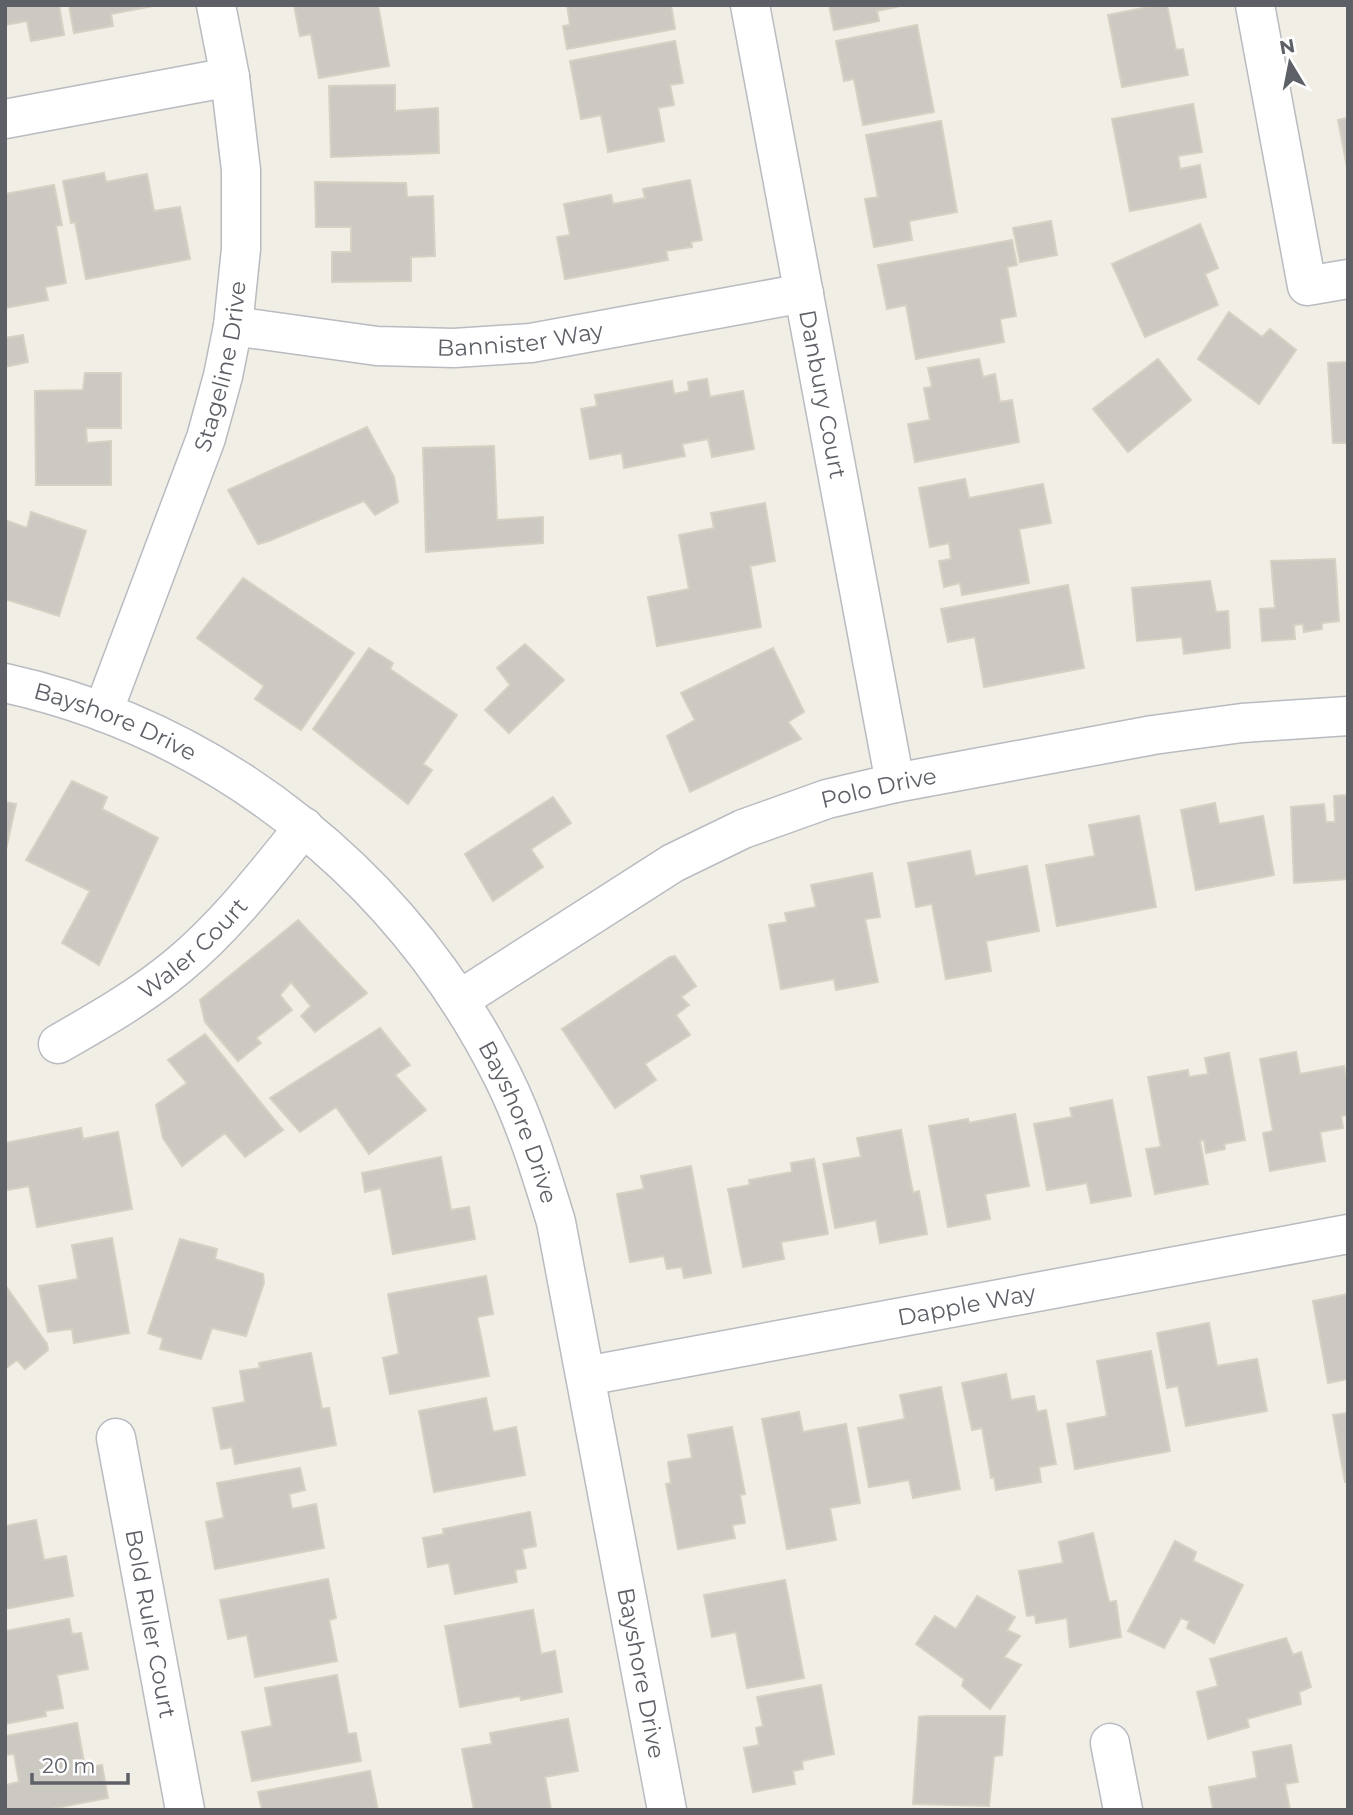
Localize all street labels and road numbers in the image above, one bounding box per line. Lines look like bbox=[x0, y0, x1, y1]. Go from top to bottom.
street label: Stageline Drive bbox=[188, 280, 252, 456]
street label: Danbury Court bbox=[793, 307, 852, 481]
street label: Bannister Way bbox=[437, 316, 606, 362]
street label: Bayshore Drive bbox=[31, 677, 202, 767]
street label: Polo Drive bbox=[818, 762, 939, 814]
street label: Waler Court bbox=[133, 892, 253, 1005]
street label: Bayshore Drive bbox=[472, 1036, 563, 1207]
street label: Dapple Way bbox=[895, 1278, 1038, 1332]
street label: Bold Ruler Court bbox=[119, 1527, 182, 1721]
street label: Bayshore Drive bbox=[611, 1585, 671, 1761]

